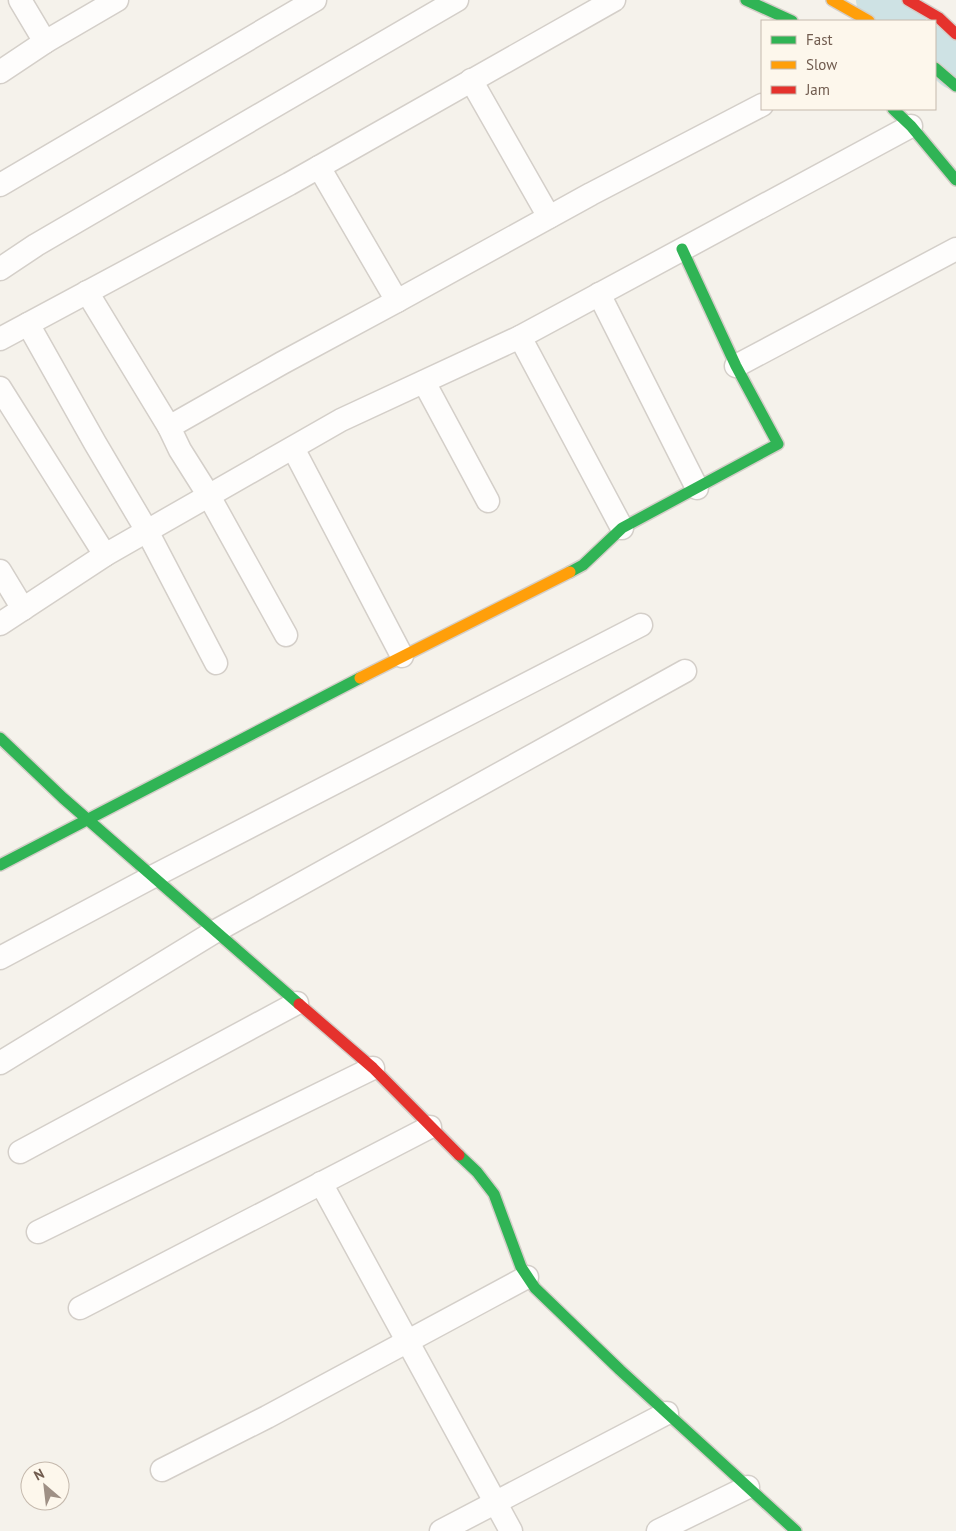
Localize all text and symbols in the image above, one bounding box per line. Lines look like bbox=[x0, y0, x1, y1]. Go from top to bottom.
legend bbox=[761, 20, 936, 110]
text: Fast bbox=[806, 30, 833, 49]
text: Slow bbox=[806, 55, 837, 74]
text: Jam bbox=[805, 80, 830, 99]
north arrow bbox=[20, 1461, 70, 1511]
text: N bbox=[31, 1464, 47, 1485]

